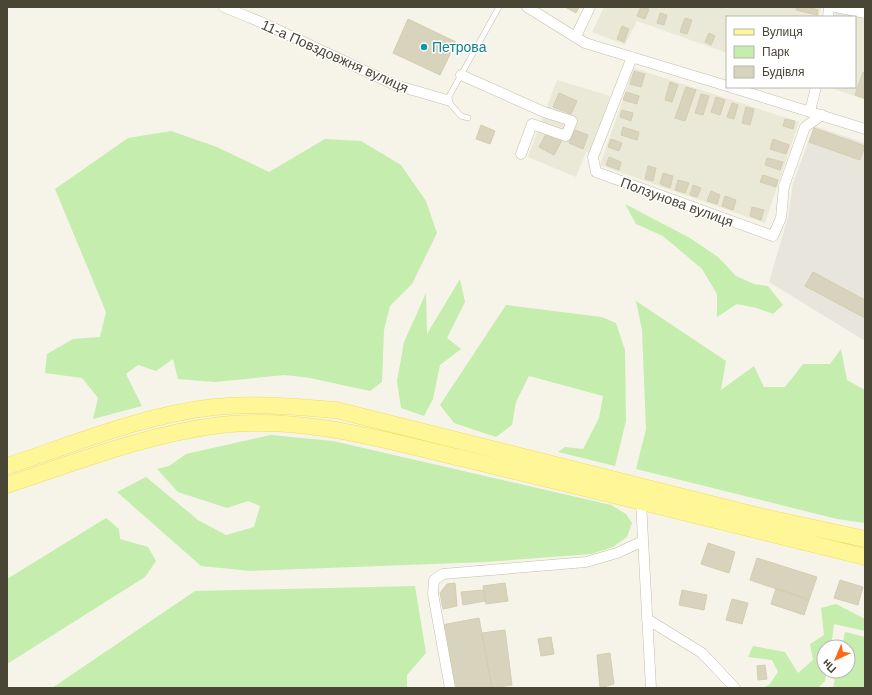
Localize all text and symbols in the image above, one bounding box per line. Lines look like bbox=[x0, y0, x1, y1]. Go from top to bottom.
street label: 11-а Повздовжня вулиця bbox=[259, 16, 411, 96]
legend bbox=[726, 16, 856, 88]
text: Вулиця bbox=[762, 25, 803, 39]
place label: Петрова bbox=[432, 39, 487, 55]
marker: Петрова bbox=[419, 42, 429, 52]
text: Парк bbox=[762, 45, 790, 59]
text: Будівля bbox=[762, 65, 804, 79]
street label: Ползунова вулиця bbox=[618, 174, 736, 230]
north arrow bbox=[816, 639, 856, 679]
text: Пн bbox=[820, 657, 838, 676]

